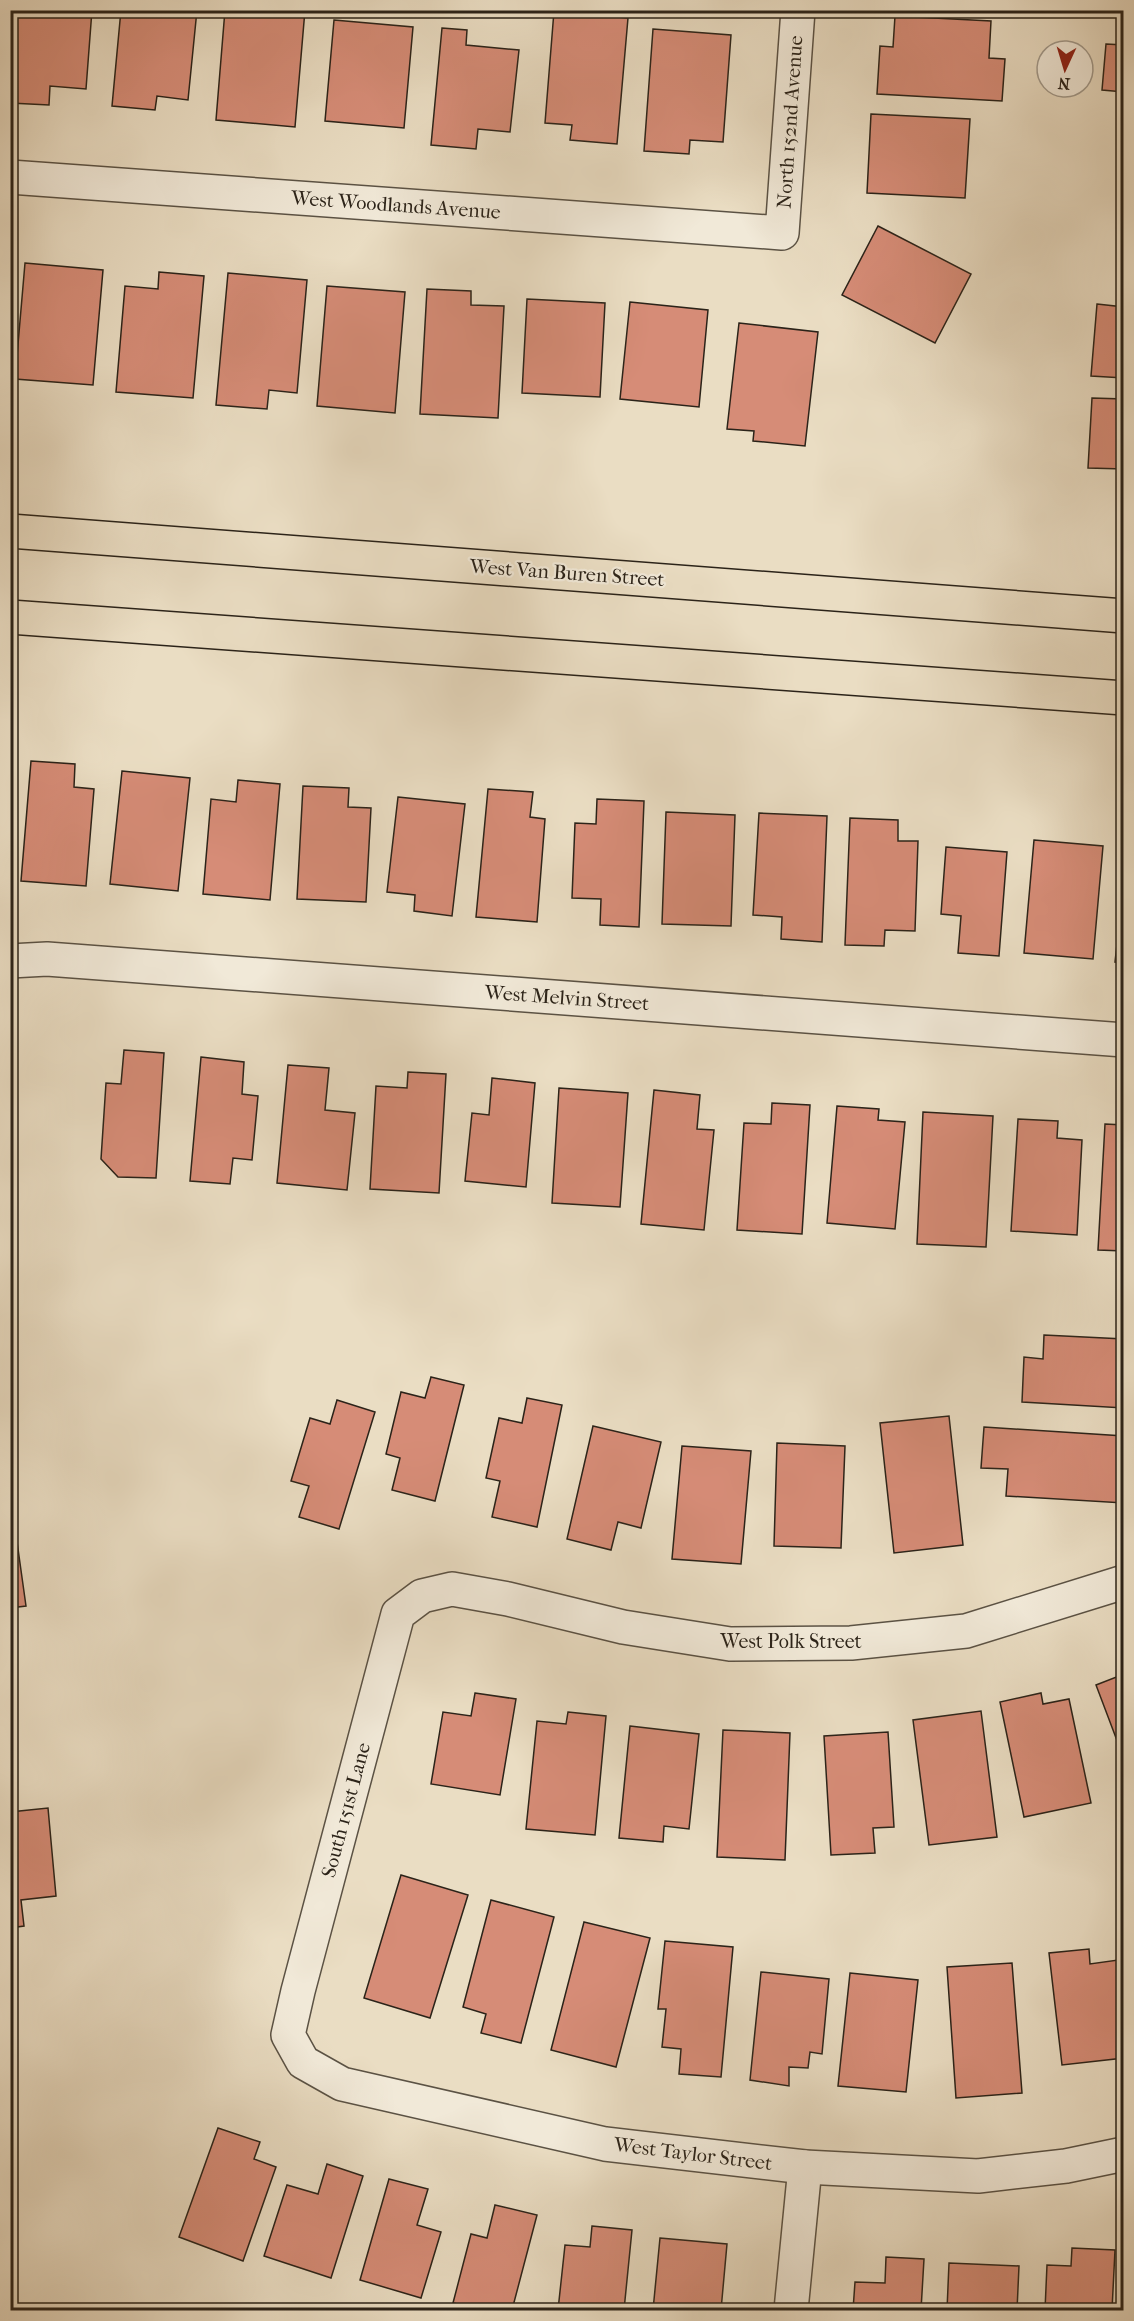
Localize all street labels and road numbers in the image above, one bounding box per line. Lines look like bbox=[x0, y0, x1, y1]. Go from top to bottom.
street label: North 152nd Avenue bbox=[772, 35, 808, 209]
street label: West Woodlands Avenue bbox=[290, 186, 502, 224]
street label: West Van Buren Street bbox=[468, 555, 665, 591]
street label: West Melvin Street bbox=[483, 981, 650, 1015]
street label: West Polk Street bbox=[719, 1630, 862, 1653]
street label: South 151st Lane bbox=[317, 1740, 375, 1880]
street label: West Taylor Street bbox=[612, 2133, 773, 2175]

